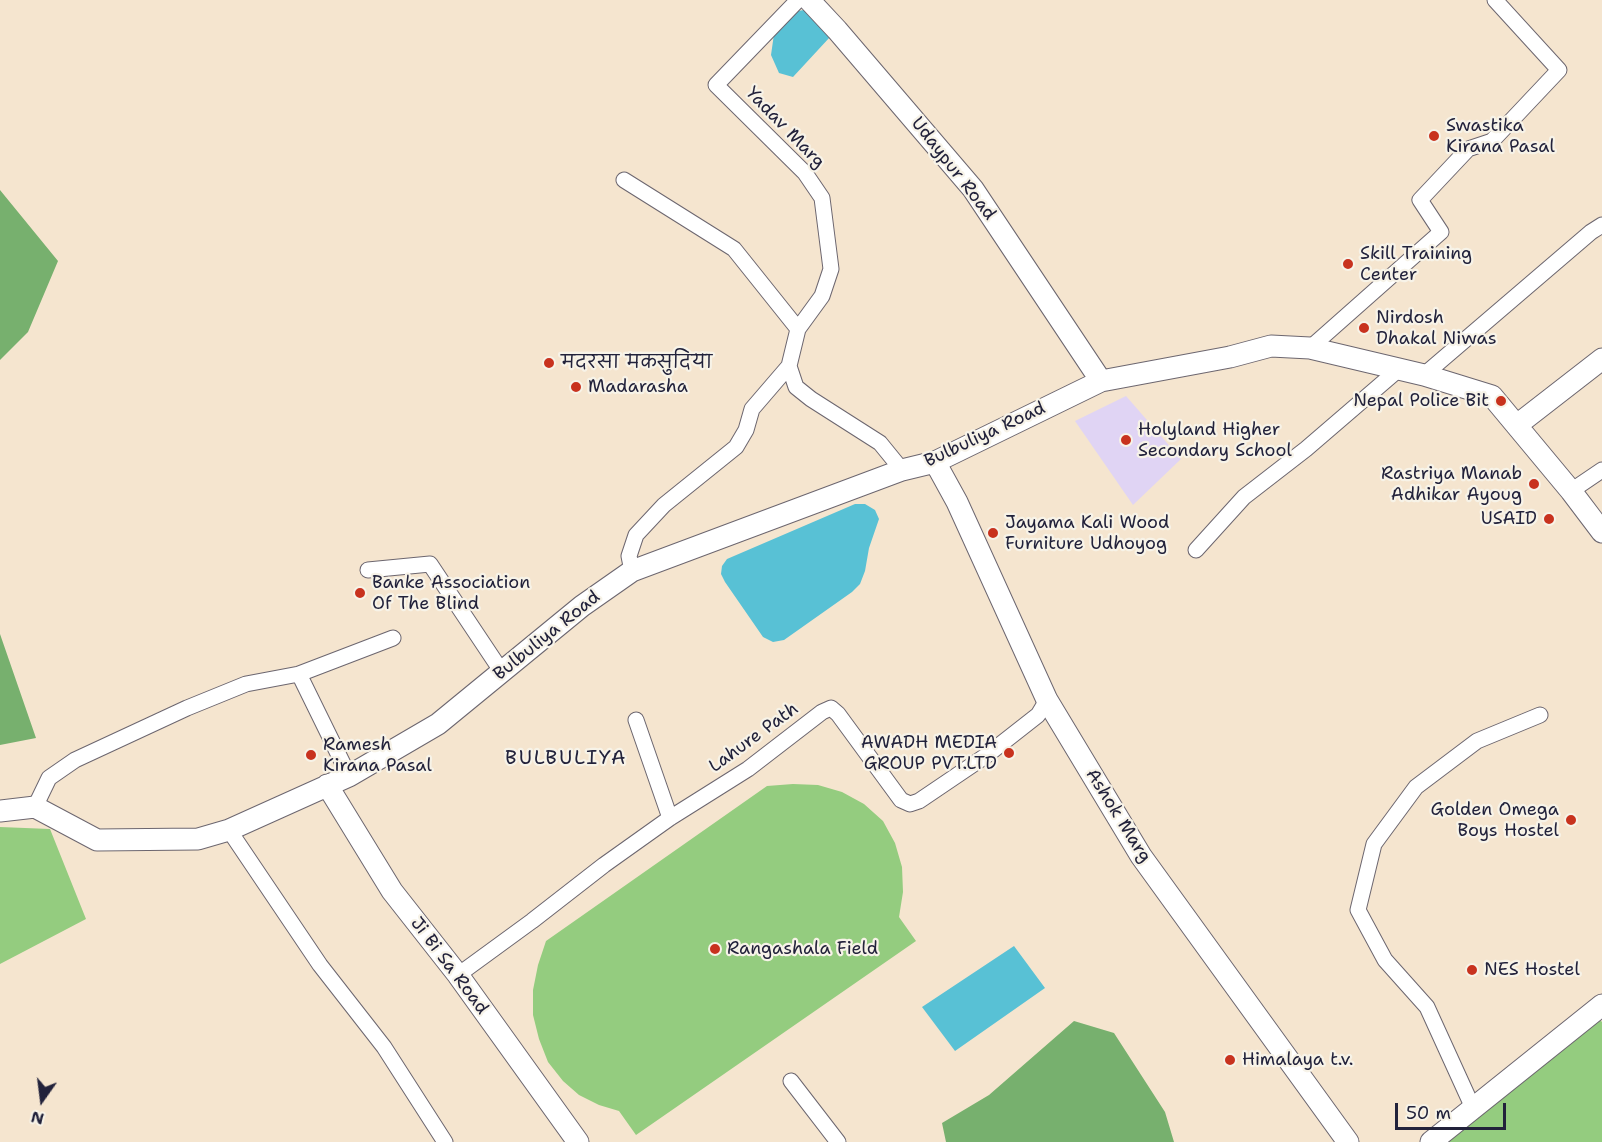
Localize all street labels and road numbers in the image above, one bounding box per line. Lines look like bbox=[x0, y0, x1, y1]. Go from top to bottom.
street label: Yadav Marg bbox=[741, 83, 829, 173]
street label: Udaypur Road bbox=[906, 113, 1000, 225]
street label: Bulbuliya Road bbox=[921, 398, 1049, 472]
street label: Bulbuliya Road bbox=[489, 586, 605, 686]
street label: Lahure Path bbox=[705, 698, 803, 778]
street label: Ashok Marg bbox=[1081, 765, 1155, 867]
street label: Ji Bi Sa Road bbox=[405, 913, 493, 1019]

